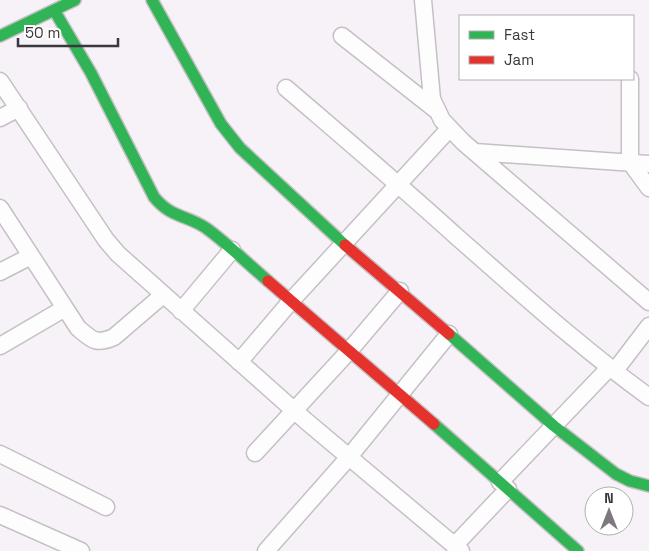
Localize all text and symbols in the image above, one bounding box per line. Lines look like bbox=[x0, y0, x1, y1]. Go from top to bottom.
scale bar bbox=[18, 15, 118, 47]
legend bbox=[459, 15, 634, 80]
text: 50 m bbox=[25, 23, 60, 42]
text: Fast bbox=[504, 25, 535, 44]
text: Jam bbox=[504, 50, 534, 69]
north arrow bbox=[584, 486, 634, 536]
text: N bbox=[604, 489, 614, 507]

